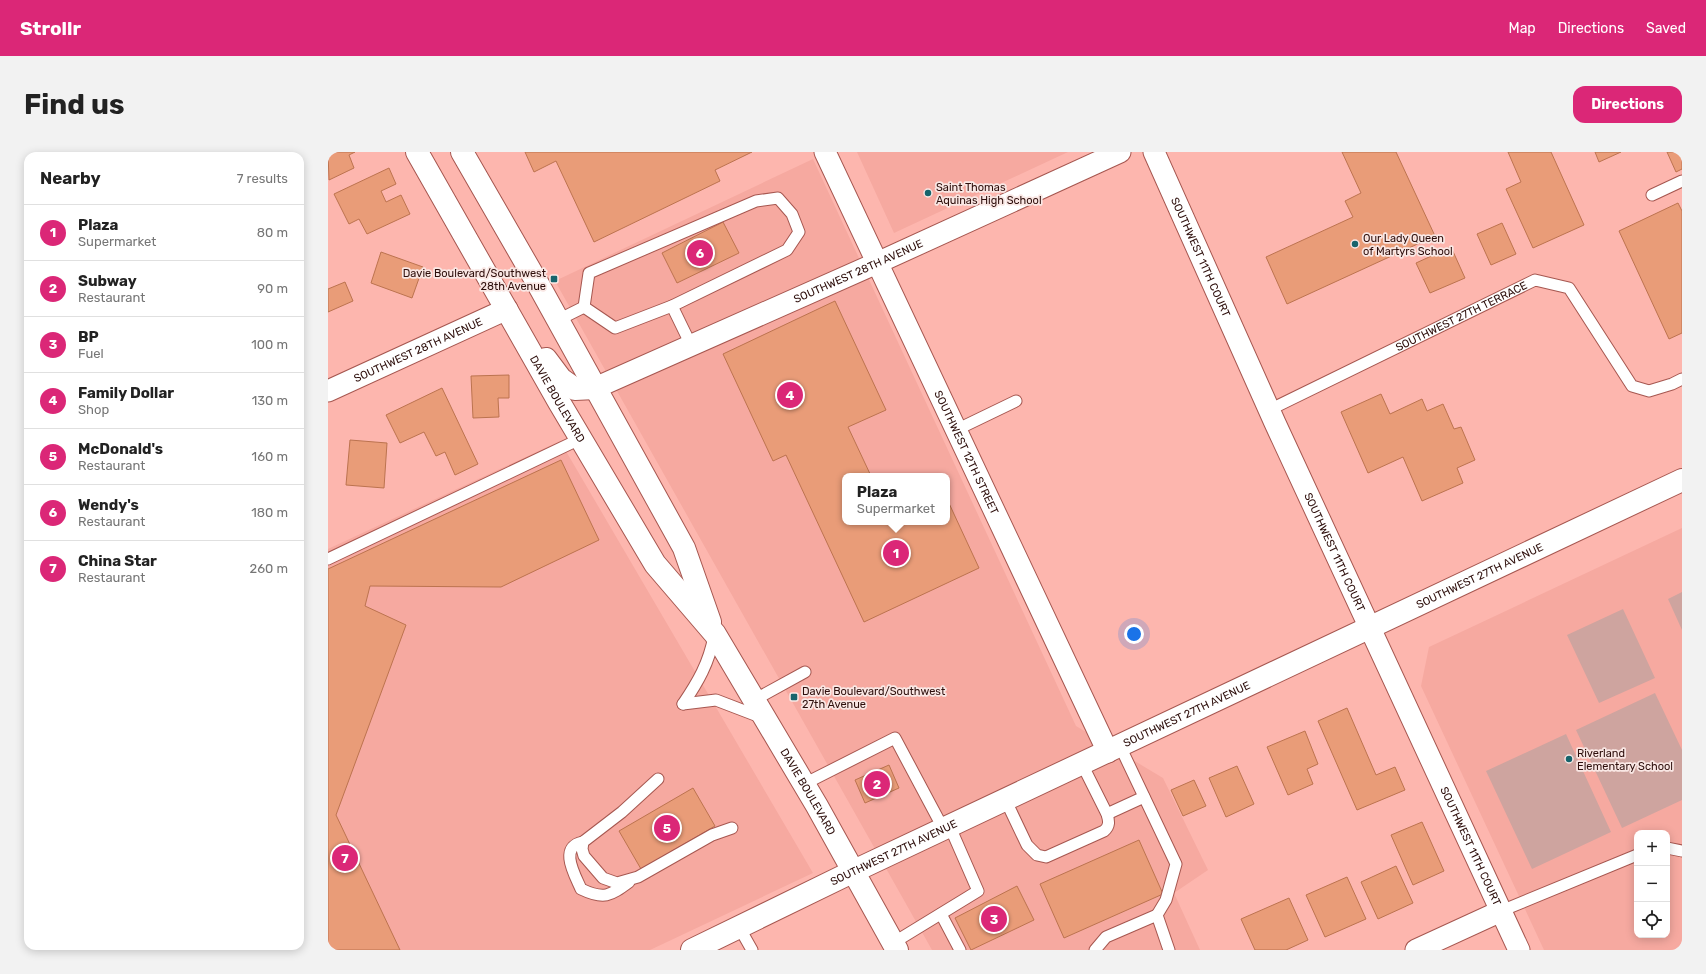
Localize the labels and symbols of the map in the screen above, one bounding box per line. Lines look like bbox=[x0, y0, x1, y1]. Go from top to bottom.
place label: Saint Thomas Aquinas High School bbox=[936, 181, 1042, 207]
marker: Saint Thomas Aquinas High School bbox=[923, 188, 933, 198]
street label: SOUTHWEST 11TH COURT bbox=[1168, 195, 1233, 320]
place label: Our Lady Queen of Martyrs School bbox=[1363, 232, 1453, 258]
street label: SOUTHWEST 28TH AVENUE bbox=[792, 237, 925, 306]
pin: 6 bbox=[687, 238, 713, 268]
marker: Our Lady Queen of Martyrs School bbox=[1350, 239, 1360, 249]
place label: Davie Boulevard/Southwest 28th Avenue bbox=[403, 267, 547, 293]
marker: Davie Boulevard/Southwest 28th Avenue bbox=[549, 274, 559, 284]
street label: SOUTHWEST 27TH TERRACE bbox=[1394, 279, 1530, 354]
street label: SOUTHWEST 28TH AVENUE bbox=[352, 315, 485, 385]
street label: DAVIE BOULEVARD bbox=[527, 353, 587, 445]
pin: 4 bbox=[777, 380, 803, 410]
street label: SOUTHWEST 12TH STREET bbox=[931, 388, 1001, 517]
street label: SOUTHWEST 11TH COURT bbox=[1301, 491, 1368, 614]
pin: 1 bbox=[883, 538, 909, 568]
street label: SOUTHWEST 27TH AVENUE bbox=[1414, 540, 1546, 612]
your location bbox=[1124, 624, 1144, 644]
street label: SOUTHWEST 27TH AVENUE bbox=[1121, 679, 1253, 750]
place label: Davie Boulevard/Southwest 27th Avenue bbox=[802, 685, 946, 711]
marker: Davie Boulevard/Southwest 27th Avenue bbox=[789, 692, 799, 702]
street label: DAVIE BOULEVARD bbox=[777, 746, 838, 837]
place label: Riverland Elementary School bbox=[1577, 747, 1673, 773]
marker: Riverland Elementary School bbox=[1564, 754, 1574, 764]
pin: 2 bbox=[864, 769, 890, 799]
street label: SOUTHWEST 11TH COURT bbox=[1437, 785, 1504, 908]
pin: 5 bbox=[654, 813, 680, 843]
street label: SOUTHWEST 27TH AVENUE bbox=[828, 817, 960, 889]
pin: 7 bbox=[332, 843, 358, 873]
pin: 3 bbox=[981, 904, 1007, 934]

